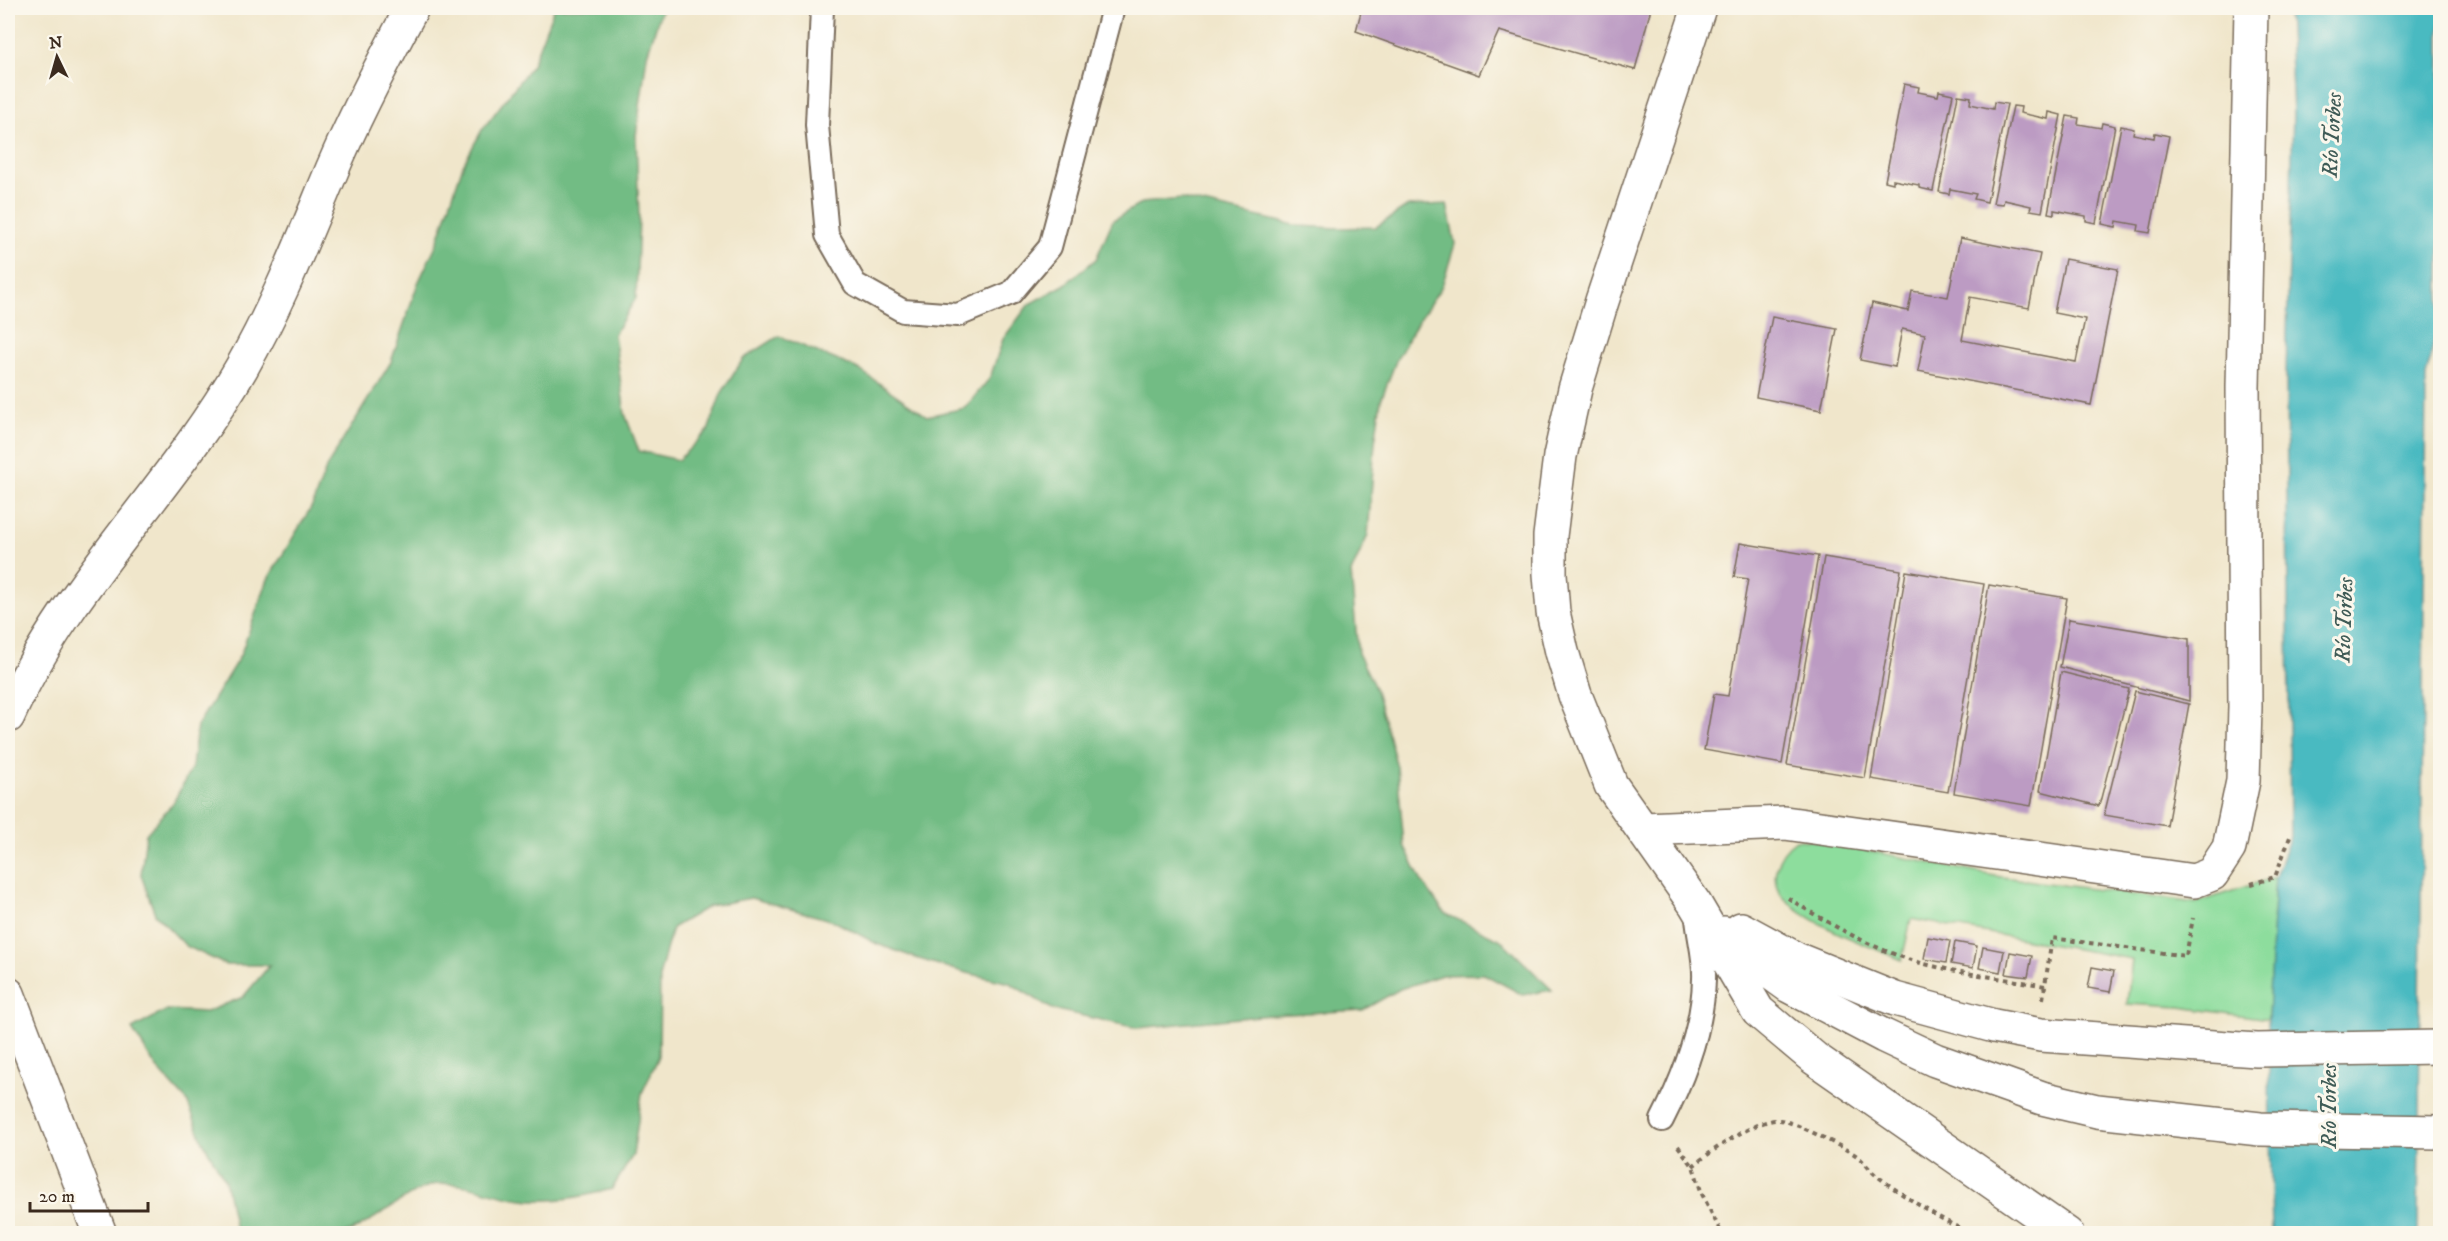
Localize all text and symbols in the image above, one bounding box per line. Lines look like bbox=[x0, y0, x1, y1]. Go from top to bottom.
north arrow bbox=[27, 27, 87, 87]
text: N bbox=[48, 33, 63, 54]
water label: Río Torbes bbox=[2317, 91, 2348, 179]
water label: Río Torbes bbox=[2329, 576, 2360, 664]
water label: Río Torbes bbox=[2316, 1062, 2343, 1150]
scale bar bbox=[30, 1175, 148, 1213]
text: 20 m bbox=[39, 1186, 75, 1208]

